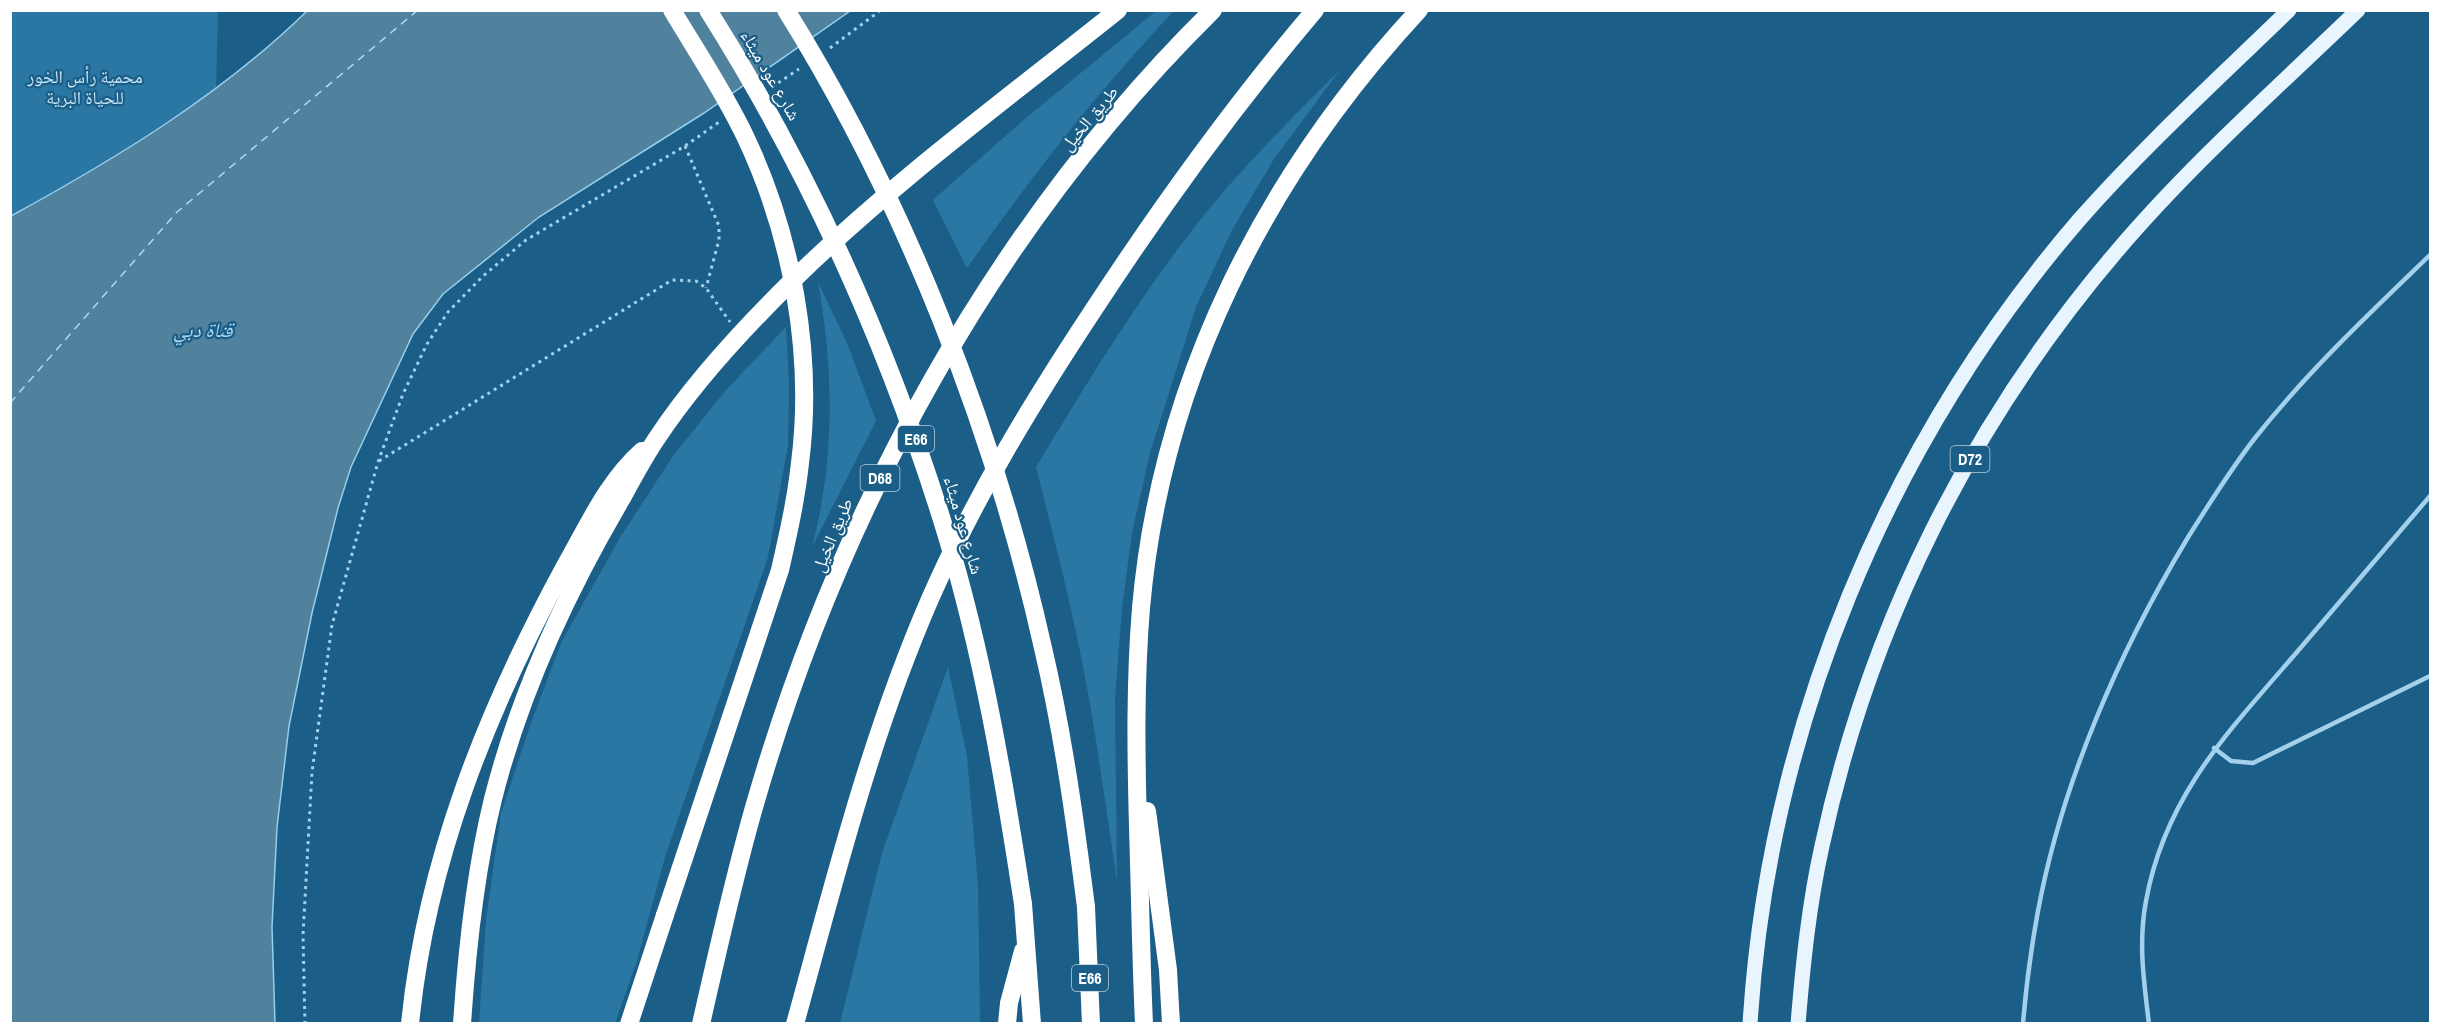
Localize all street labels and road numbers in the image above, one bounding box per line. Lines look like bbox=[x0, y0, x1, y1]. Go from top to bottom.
street label: شارع عود ميثاء bbox=[735, 25, 807, 125]
street label: طريق الخيل bbox=[1054, 80, 1124, 156]
road number: E66 bbox=[898, 426, 934, 452]
road number: D72 bbox=[1950, 446, 1990, 472]
road number: D68 bbox=[860, 465, 900, 491]
street label: شارع عود ميثاء bbox=[938, 473, 990, 577]
street label: طريق الخيل bbox=[805, 494, 859, 576]
road number: E66 bbox=[1072, 965, 1108, 991]

